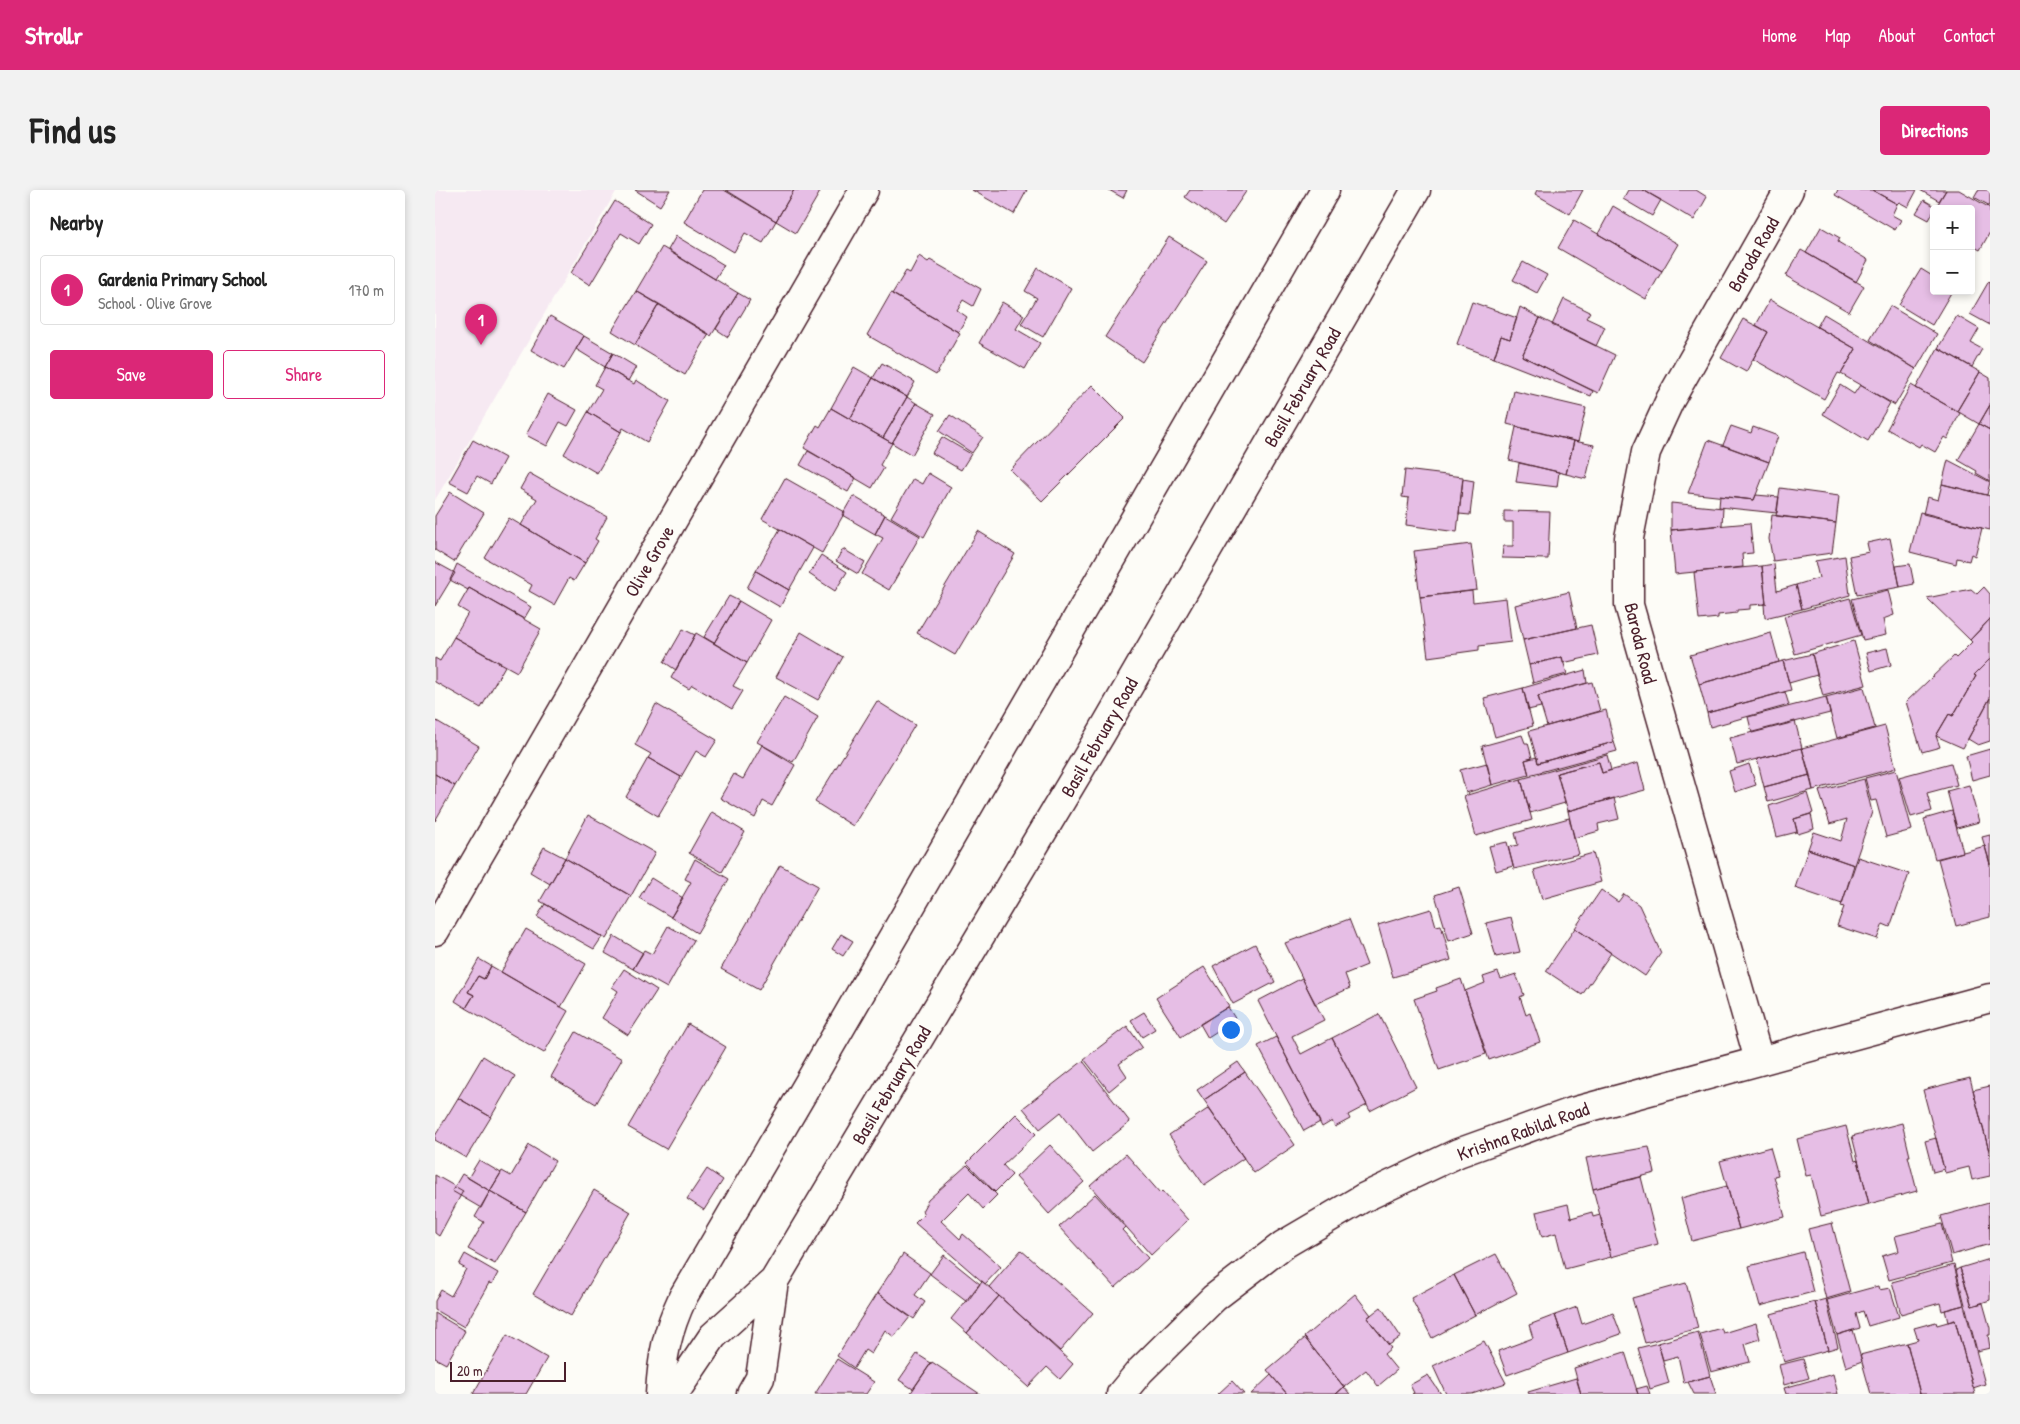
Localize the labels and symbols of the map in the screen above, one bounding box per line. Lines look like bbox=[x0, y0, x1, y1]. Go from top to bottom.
street label: Baroda Road bbox=[1721, 211, 1785, 296]
pin: 1 bbox=[465, 304, 497, 345]
street label: Basil February Road bbox=[1257, 322, 1347, 451]
street label: Olive Grove bbox=[618, 520, 680, 602]
street label: Baroda Road bbox=[1618, 600, 1664, 687]
street label: Basil February Road bbox=[1054, 672, 1144, 801]
your location bbox=[1218, 1017, 1244, 1043]
street label: Basil February Road bbox=[845, 1020, 937, 1149]
street label: Krishna Rabilal Road bbox=[1454, 1095, 1593, 1167]
scale bar bbox=[450, 1359, 566, 1382]

